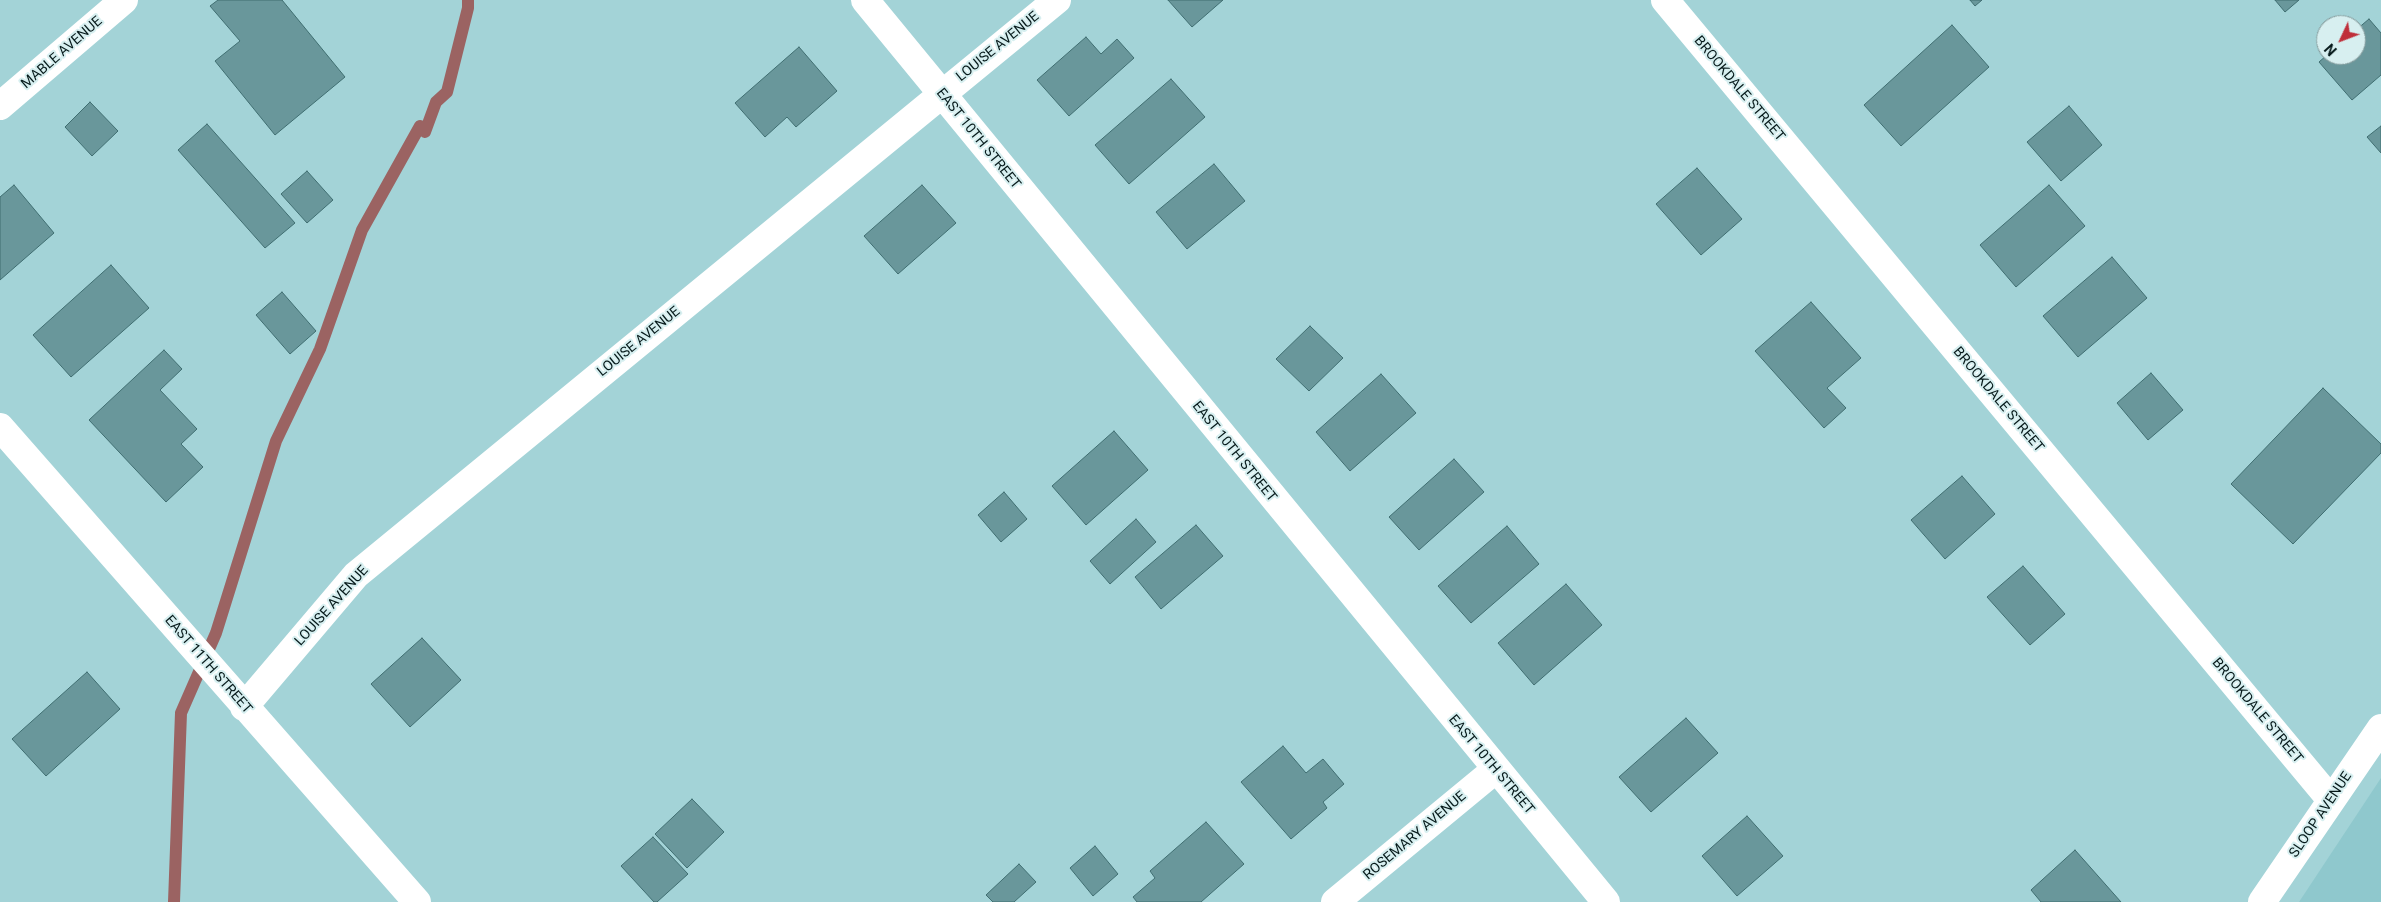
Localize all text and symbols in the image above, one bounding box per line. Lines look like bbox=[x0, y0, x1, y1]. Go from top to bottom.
street label: LOUISE AVENUE bbox=[953, 8, 1043, 86]
street label: MABLE AVENUE bbox=[18, 13, 106, 93]
north arrow bbox=[2316, 15, 2366, 65]
street label: BROOKDALE STREET bbox=[1690, 33, 1788, 145]
text: N bbox=[2322, 40, 2340, 59]
street label: EAST 10TH STREET bbox=[932, 85, 1024, 193]
street label: LOUISE AVENUE bbox=[594, 303, 684, 381]
street label: BROOKDALE STREET bbox=[1949, 344, 2047, 456]
street label: EAST 10TH STREET bbox=[1188, 398, 1280, 506]
street label: LOUISE AVENUE bbox=[292, 563, 372, 649]
street label: EAST 11TH STREET bbox=[161, 613, 255, 717]
street label: BROOKDALE STREET bbox=[2208, 655, 2306, 767]
street label: EAST 10TH STREET bbox=[1445, 712, 1537, 818]
street label: SLOOP AVENUE bbox=[2286, 769, 2356, 861]
street label: ROSEMARY AVENUE bbox=[1360, 788, 1470, 884]

